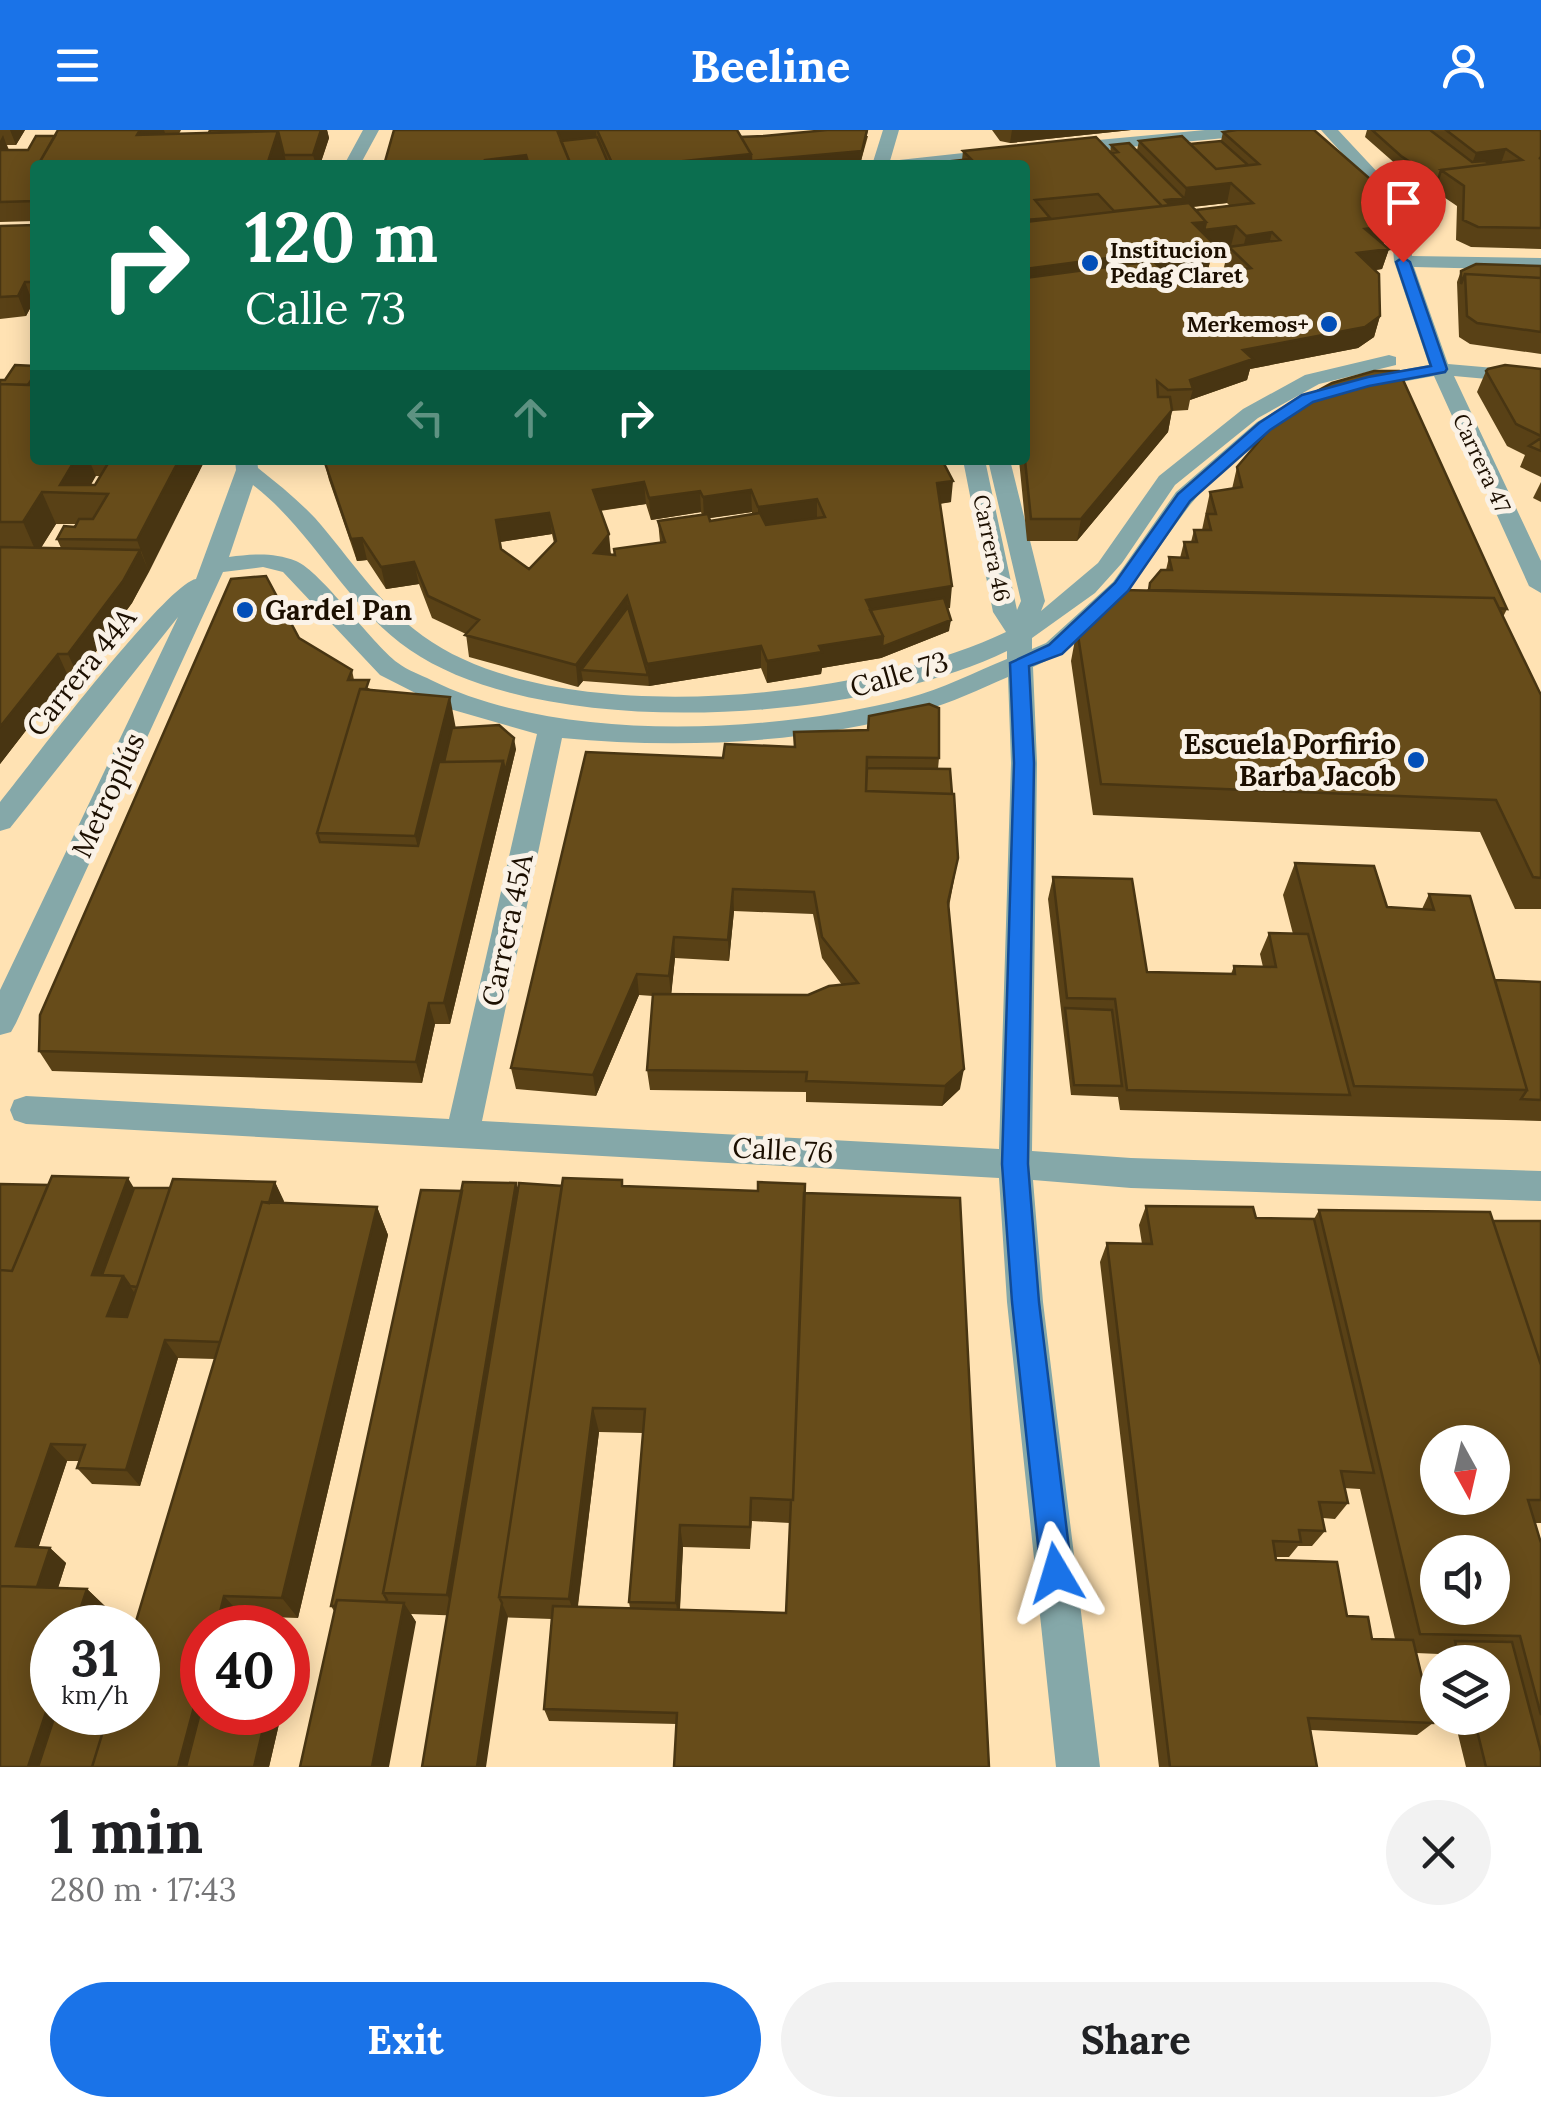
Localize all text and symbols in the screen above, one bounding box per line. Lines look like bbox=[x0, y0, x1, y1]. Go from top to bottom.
text: Beeline bbox=[691, 37, 850, 94]
icon: menu bbox=[50, 38, 105, 93]
icon: person bbox=[1436, 38, 1491, 93]
pin bbox=[1361, 160, 1446, 263]
icon: arrive bbox=[1376, 175, 1431, 230]
text: 120 m bbox=[245, 192, 438, 281]
icon: right bbox=[80, 200, 210, 330]
place label: Institucion Pedag Claret bbox=[1110, 236, 1244, 289]
marker: Institucion Pedag Claret bbox=[1079, 252, 1101, 274]
text: Calle 73 bbox=[245, 279, 406, 336]
place label: Merkemos+ bbox=[1187, 310, 1309, 338]
marker: Merkemos+ bbox=[1318, 313, 1340, 335]
icon: left bbox=[398, 390, 453, 445]
icon: ahead bbox=[503, 390, 558, 445]
icon: right bbox=[608, 390, 663, 445]
street label: Carrera 47 bbox=[1447, 409, 1517, 517]
street label: Carrera 46 bbox=[967, 492, 1017, 604]
place label: Gardel Pan bbox=[265, 592, 412, 628]
marker: Gardel Pan bbox=[234, 599, 256, 621]
street label: Carrera 44A bbox=[18, 600, 144, 744]
street label: Calle 73 bbox=[846, 643, 952, 705]
place label: Escuela Porfirio Barba Jacob bbox=[1184, 726, 1396, 794]
street label: Metroplús bbox=[63, 727, 153, 863]
marker: Escuela Porfirio Barba Jacob bbox=[1405, 749, 1427, 771]
street label: Carrera 45A bbox=[473, 850, 541, 1010]
street label: Calle 76 bbox=[732, 1129, 834, 1171]
north arrow bbox=[1420, 1425, 1510, 1515]
map controls bbox=[1420, 1425, 1510, 1735]
position arrow bbox=[1004, 1521, 1108, 1625]
button: sound bbox=[1420, 1535, 1510, 1625]
speed limit sign: 40 bbox=[180, 1605, 310, 1735]
text: 31 bbox=[71, 1626, 119, 1690]
button: layers bbox=[1420, 1645, 1510, 1735]
text: km/h bbox=[61, 1679, 129, 1711]
text: 1 min bbox=[50, 1793, 203, 1869]
button: close bbox=[1386, 1800, 1491, 1905]
text: 280 m · 17:43 bbox=[50, 1869, 236, 1910]
button: Exit bbox=[50, 1982, 761, 2097]
button: Share bbox=[781, 1982, 1491, 2097]

